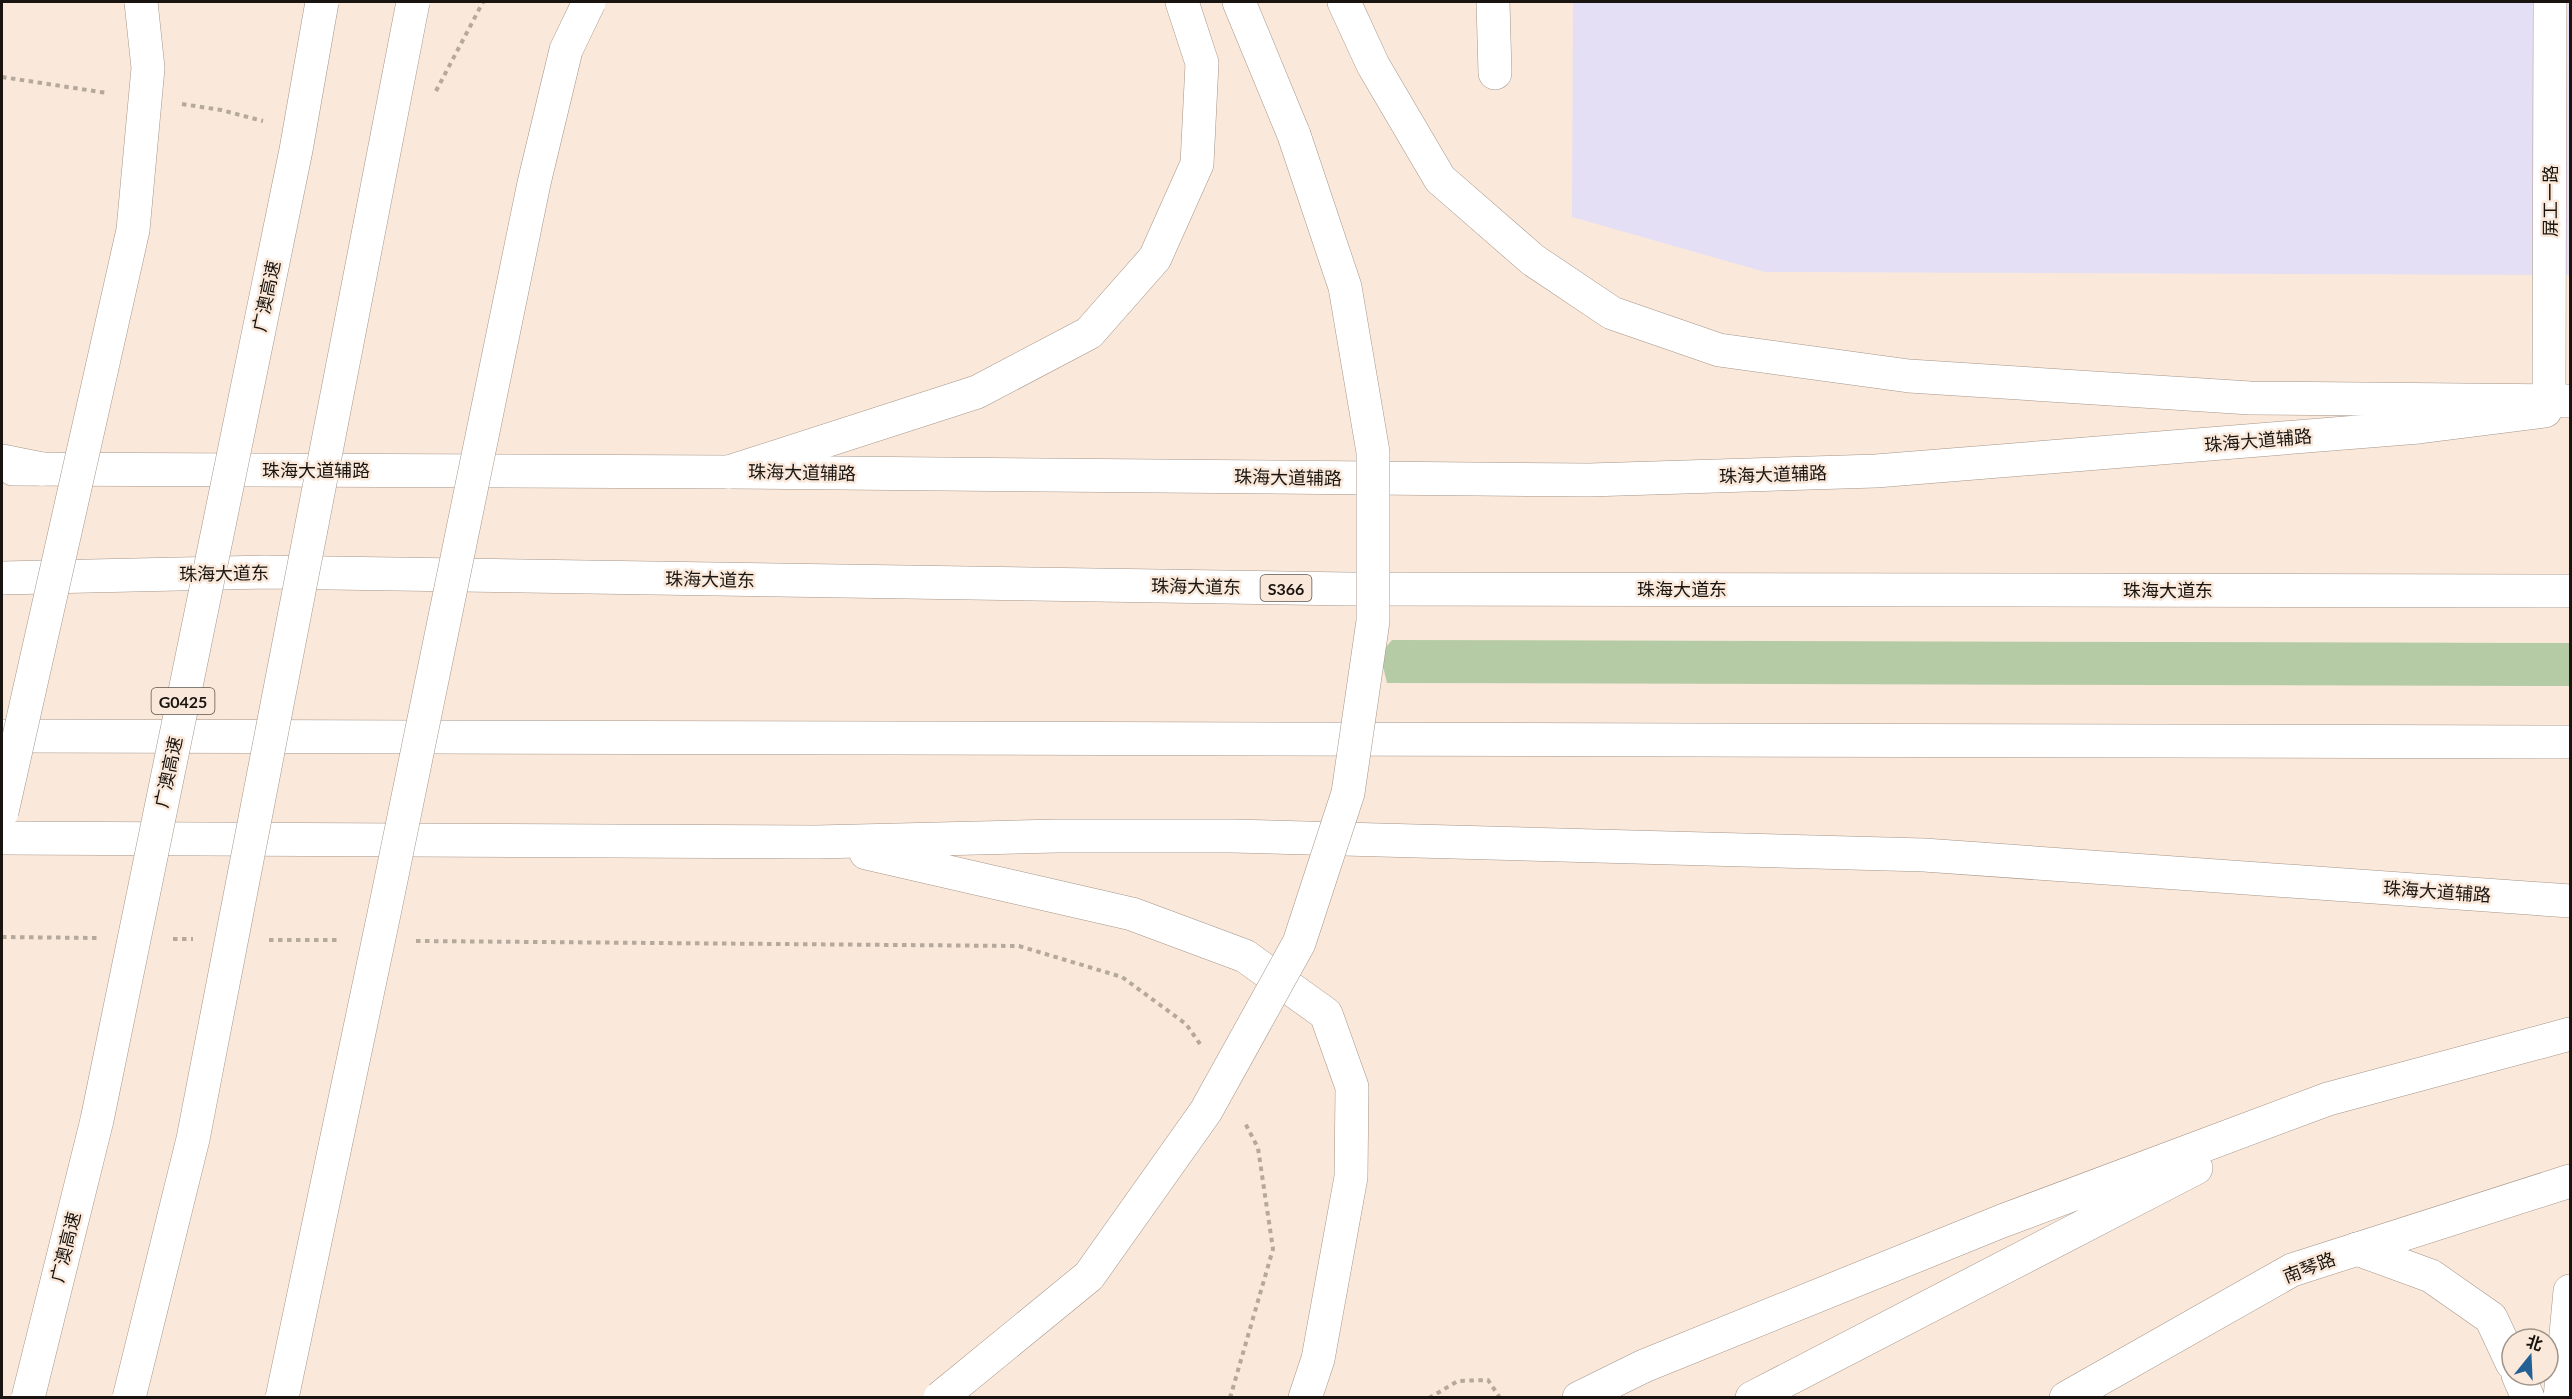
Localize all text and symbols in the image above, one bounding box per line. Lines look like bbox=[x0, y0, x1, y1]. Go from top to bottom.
street label: 屏工一路 bbox=[2539, 165, 2561, 237]
street label: 广澳高速 bbox=[248, 258, 284, 334]
street label: 珠海大道辅路 bbox=[2203, 424, 2313, 456]
street label: 珠海大道辅路 bbox=[262, 459, 370, 481]
street label: 珠海大道辅路 bbox=[748, 460, 856, 484]
street label: 珠海大道辅路 bbox=[1719, 461, 1827, 487]
street label: 珠海大道辅路 bbox=[1234, 465, 1342, 489]
street label: 珠海大道东 bbox=[179, 561, 269, 585]
street label: 珠海大道东 bbox=[665, 567, 755, 591]
street label: 珠海大道东 bbox=[1151, 574, 1241, 598]
road number: S366 bbox=[1260, 575, 1312, 601]
street label: 珠海大道东 bbox=[1637, 578, 1727, 600]
street label: 珠海大道东 bbox=[2123, 579, 2213, 601]
road number: G0425 bbox=[152, 688, 214, 714]
street label: 广澳高速 bbox=[150, 734, 186, 810]
street label: 珠海大道辅路 bbox=[2382, 876, 2492, 906]
street label: 广澳高速 bbox=[46, 1209, 84, 1285]
street label: 南琴路 bbox=[2280, 1247, 2338, 1287]
north arrow bbox=[2500, 1327, 2560, 1387]
text: 北 bbox=[2524, 1331, 2545, 1354]

